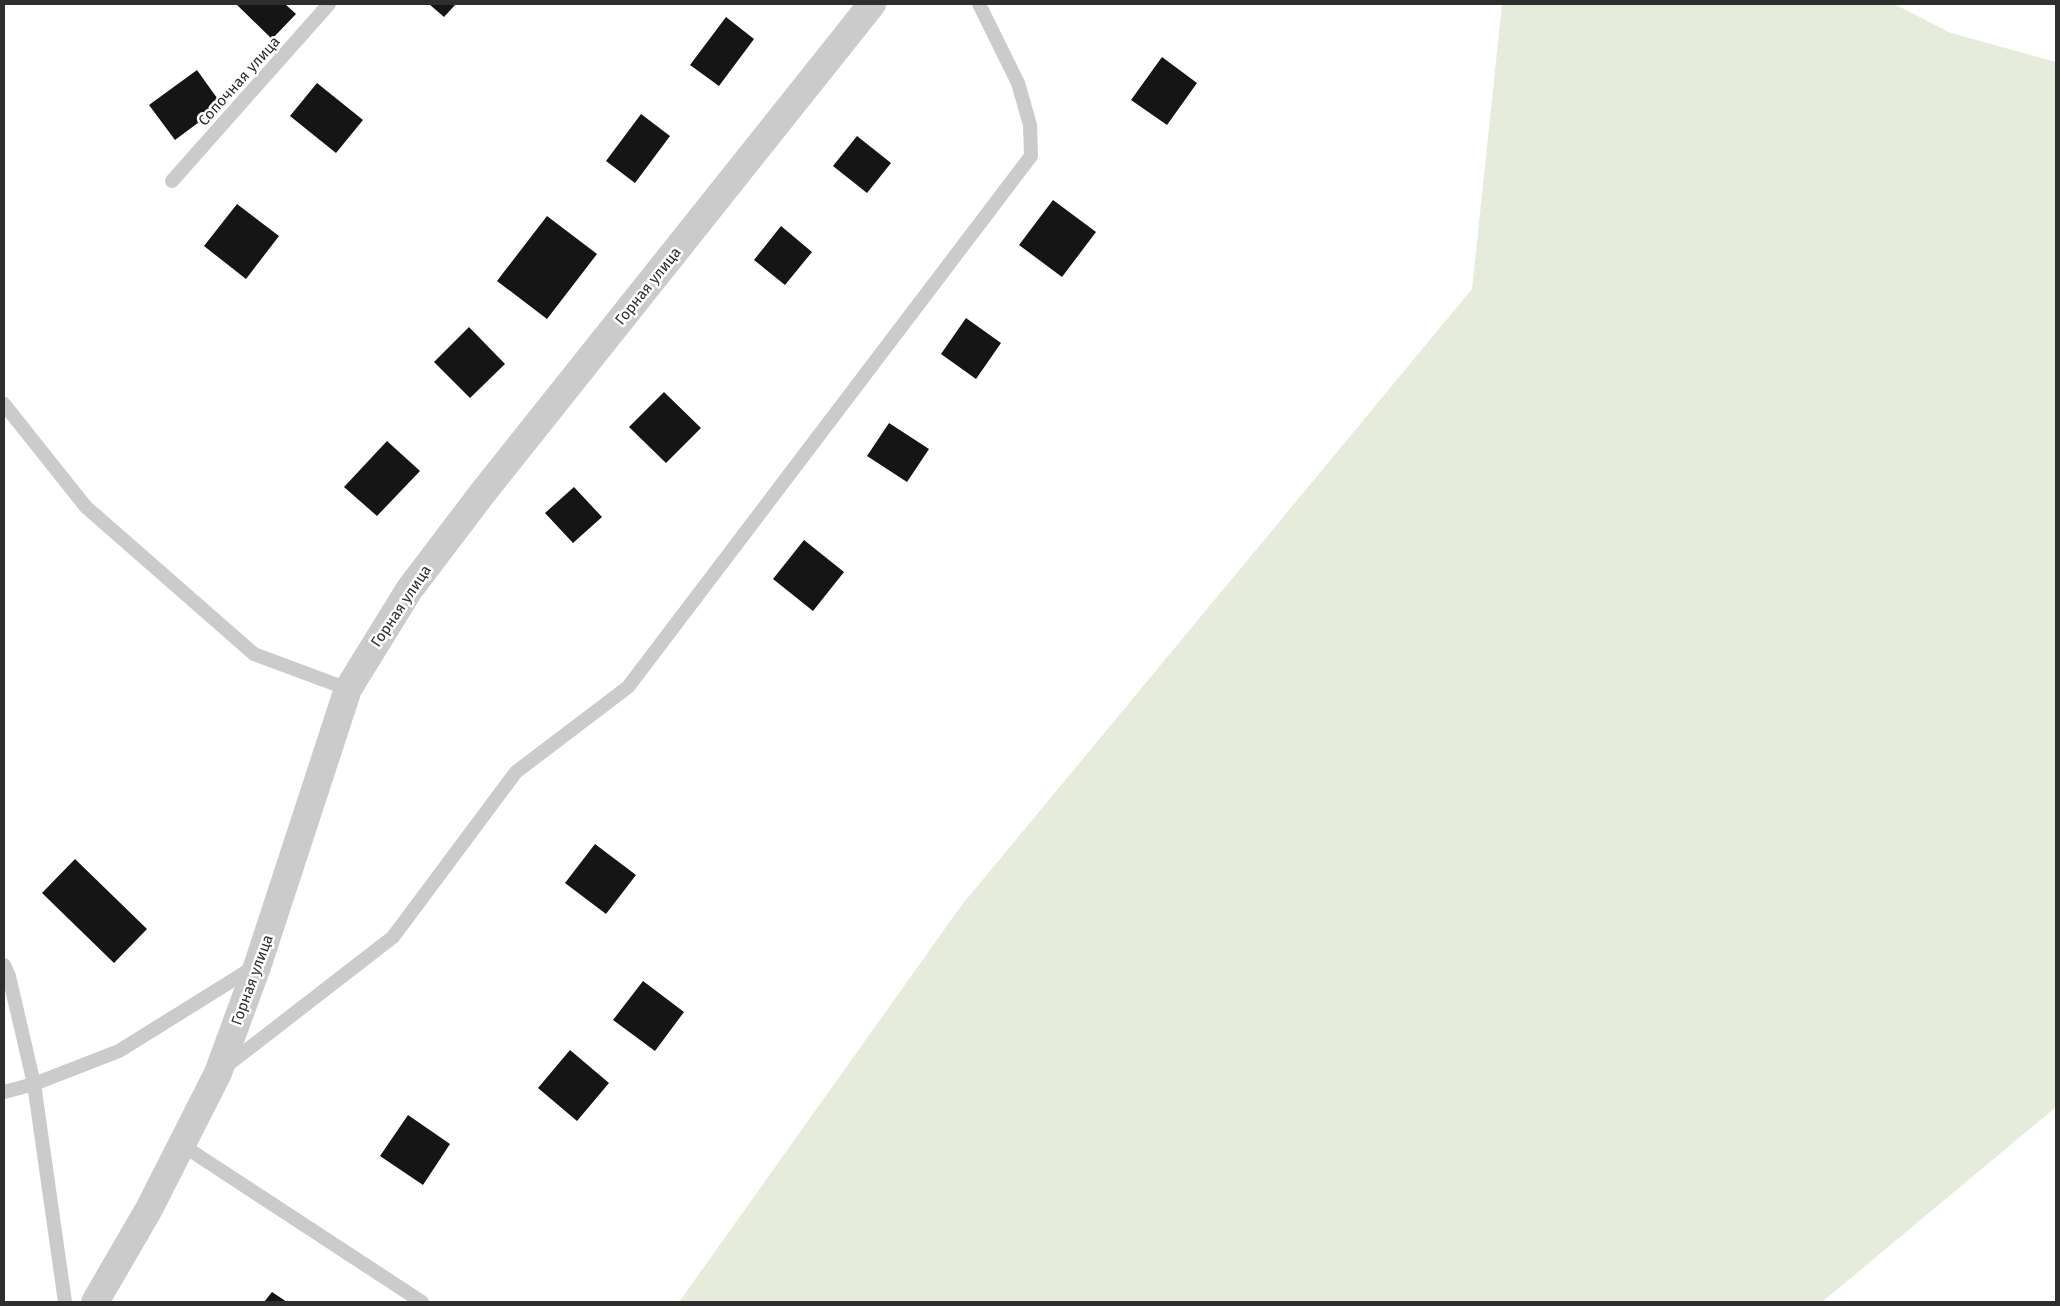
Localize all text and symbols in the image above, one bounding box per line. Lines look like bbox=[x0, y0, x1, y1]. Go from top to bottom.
street label: Сопочная улица bbox=[194, 33, 284, 129]
street label: Горная улица bbox=[611, 243, 685, 329]
street label: Горная улица bbox=[367, 562, 435, 650]
street label: Горная улица bbox=[227, 932, 277, 1028]

